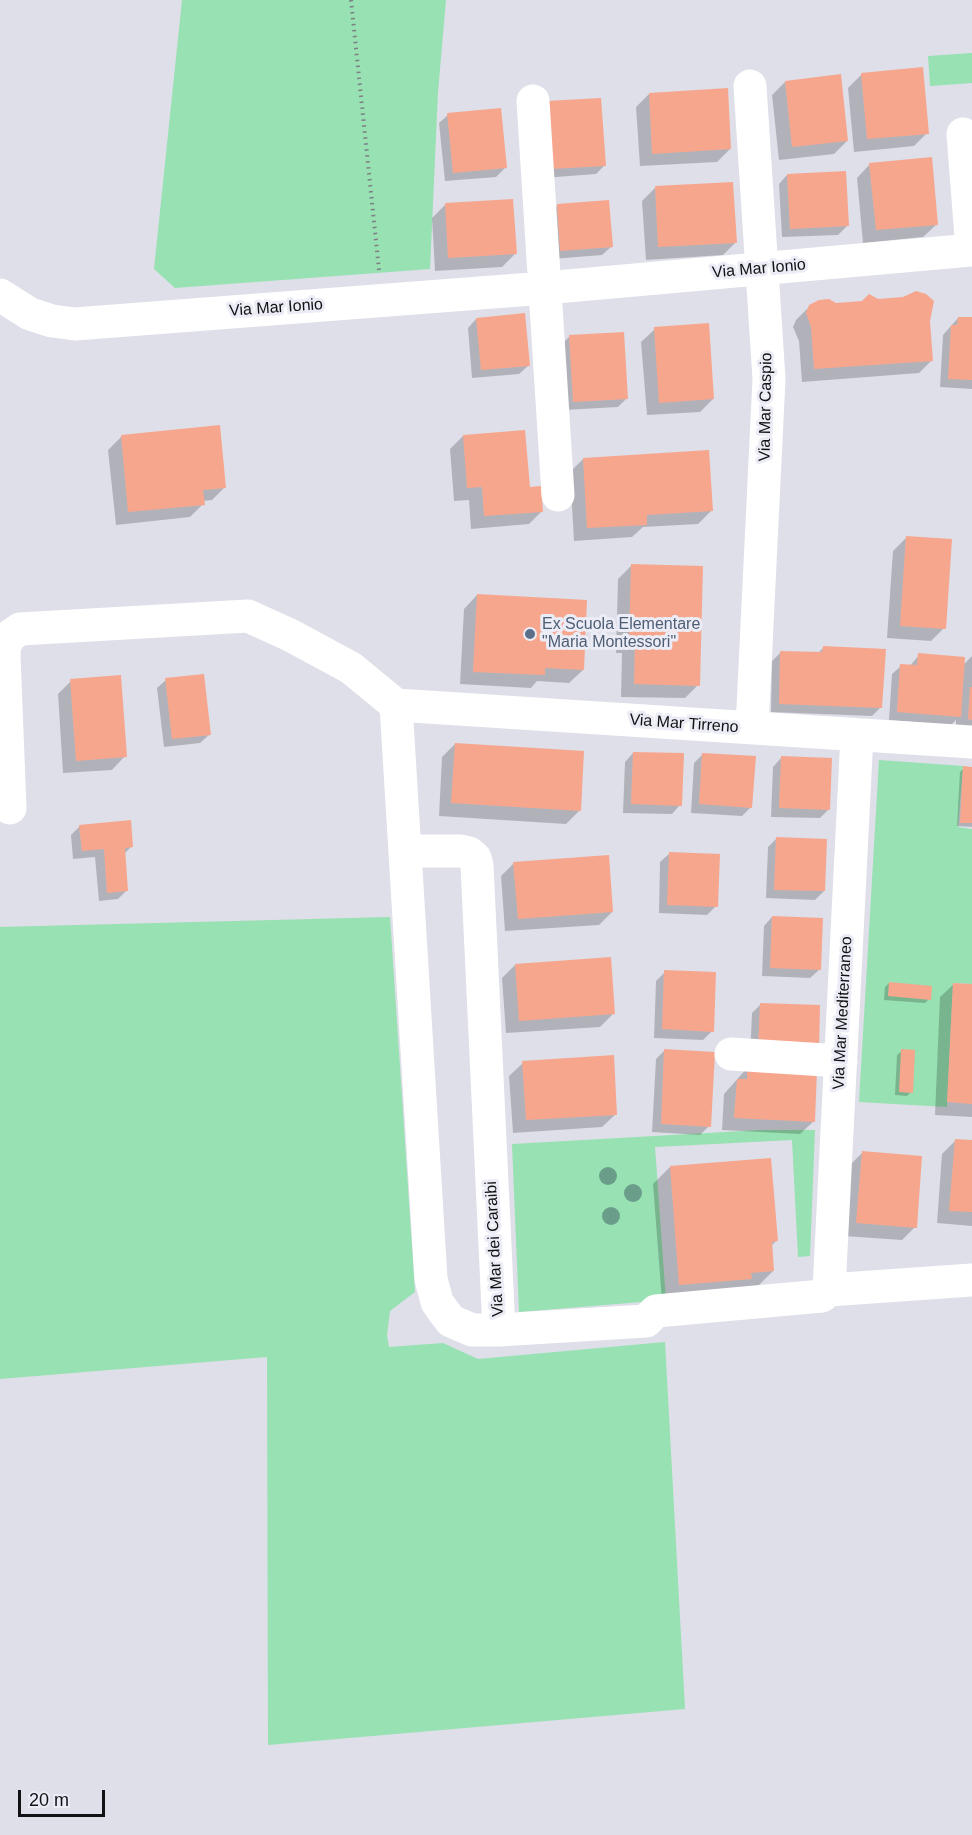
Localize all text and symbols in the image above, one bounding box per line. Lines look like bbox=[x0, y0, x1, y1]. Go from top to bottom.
street label: Via Mar Ionio bbox=[711, 255, 807, 283]
street label: Via Mar Ionio bbox=[228, 295, 324, 321]
street label: Via Mar Caspio bbox=[755, 352, 777, 462]
place label: Ex Scuola Elementare "Maria Montessori" bbox=[542, 615, 700, 653]
marker: Ex Scuola Elementare "Maria Montessori" bbox=[523, 627, 537, 641]
street label: Via Mar Tirreno bbox=[629, 711, 739, 737]
street label: Via Mar Mediterraneo bbox=[829, 936, 857, 1090]
street label: Via Mar dei Caraibi bbox=[482, 1181, 508, 1317]
scale bar bbox=[21, 1778, 108, 1816]
text: 20 m bbox=[29, 1790, 69, 1810]

